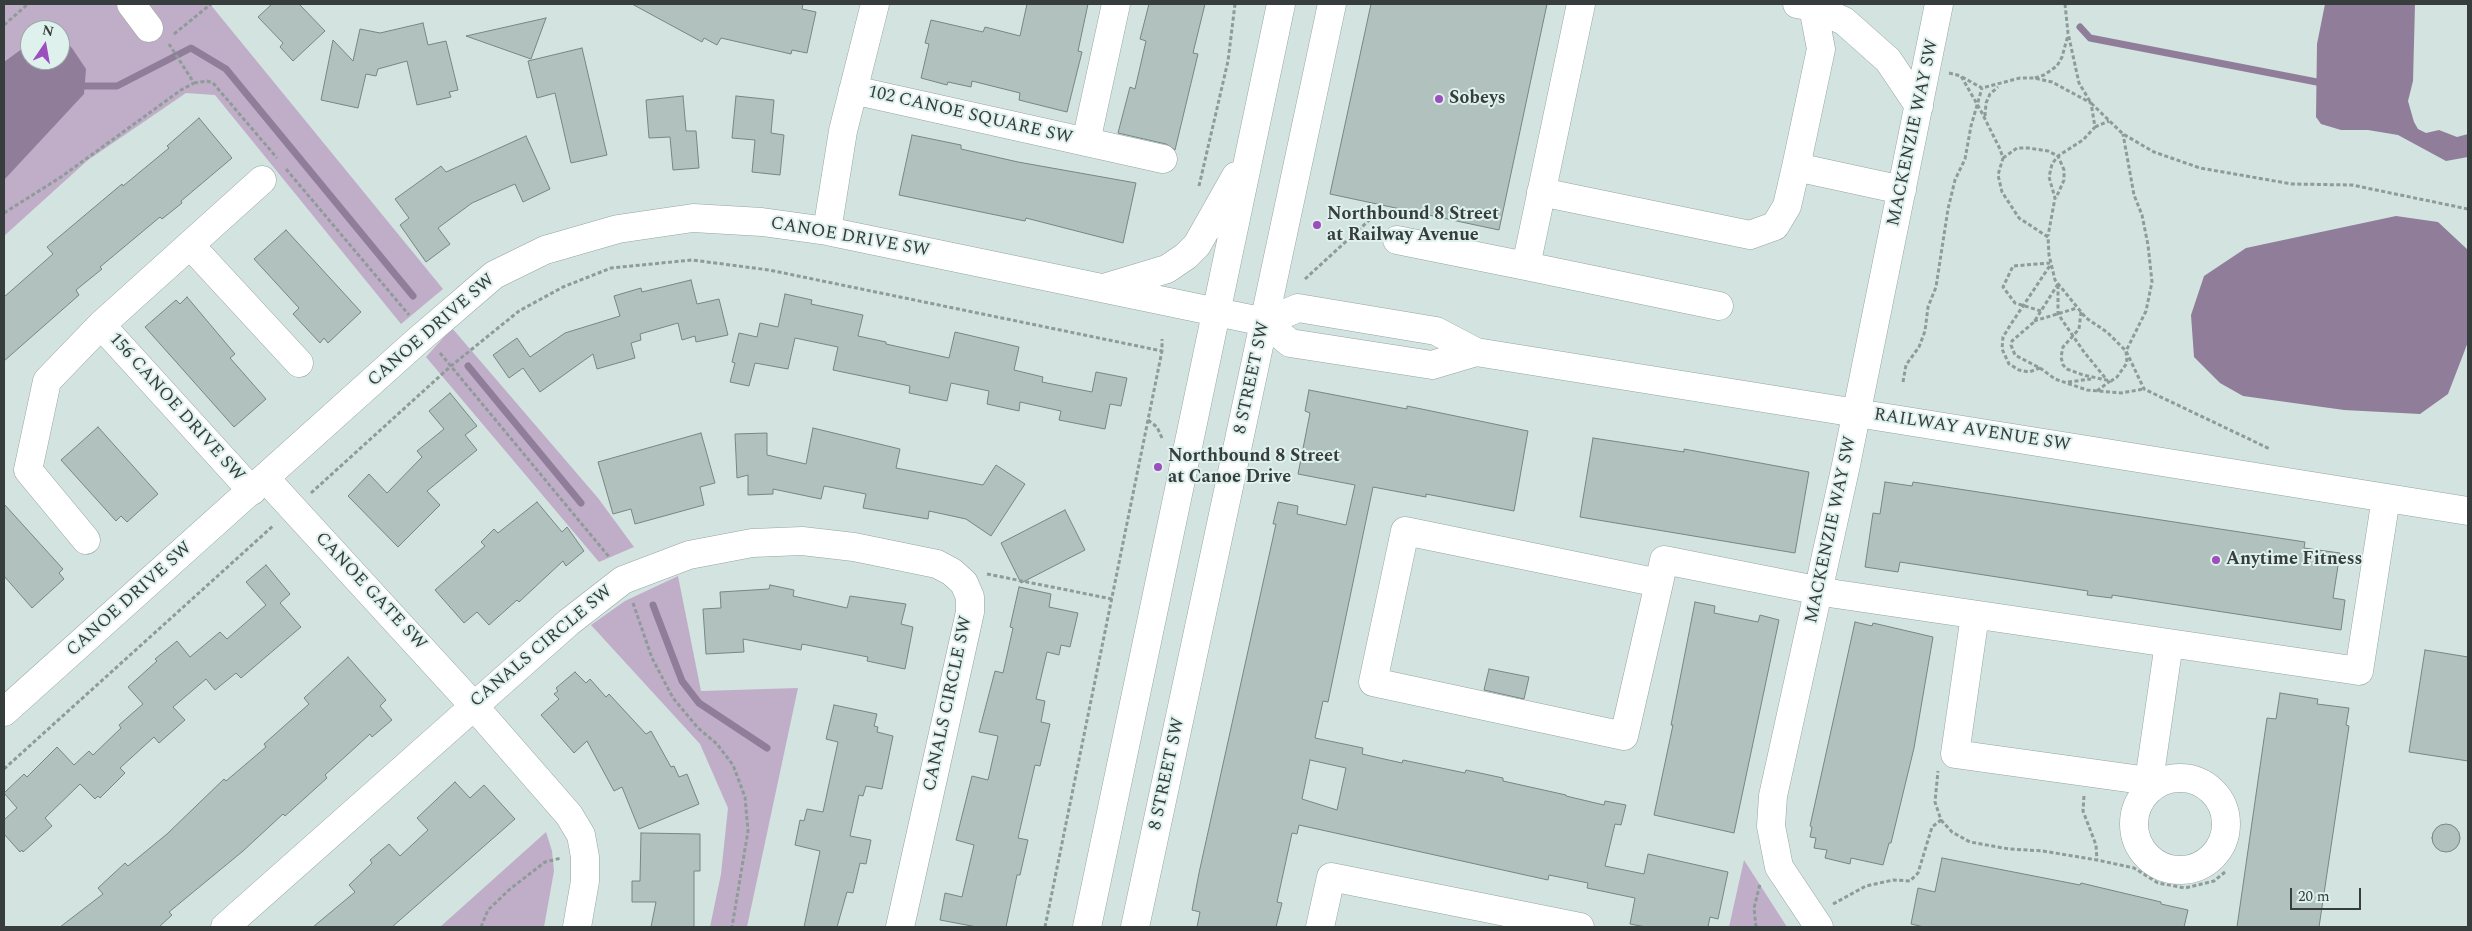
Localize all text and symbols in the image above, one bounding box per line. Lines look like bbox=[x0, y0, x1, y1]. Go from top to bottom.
text: N bbox=[40, 19, 56, 42]
north arrow bbox=[20, 20, 70, 70]
street label: MACKENZIE WAY SW bbox=[1884, 37, 1944, 229]
street label: 102 CANOE SQUARE SW bbox=[866, 82, 1074, 150]
place label: Sobeys bbox=[1449, 88, 1506, 110]
marker: Sobeys bbox=[1433, 93, 1445, 105]
place label: Northbound 8 Street at Railway Avenue bbox=[1327, 204, 1499, 246]
street label: CANOE DRIVE SW bbox=[769, 213, 931, 263]
marker: Northbound 8 Street at Railway Avenue bbox=[1311, 219, 1323, 231]
street label: CANOE DRIVE SW bbox=[364, 270, 500, 392]
street label: 8 STREET SW bbox=[1231, 320, 1275, 436]
street label: 156 CANOE DRIVE SW bbox=[104, 329, 248, 487]
street label: RAILWAY AVENUE SW bbox=[1872, 405, 2072, 457]
street label: MACKENZIE WAY SW bbox=[1802, 434, 1862, 626]
place label: Northbound 8 Street at Canoe Drive bbox=[1168, 446, 1340, 488]
marker: Northbound 8 Street at Canoe Drive bbox=[1152, 461, 1164, 473]
street label: CANOE GATE SW bbox=[310, 529, 430, 655]
street label: CANOE DRIVE SW bbox=[63, 538, 197, 662]
place label: Anytime Fitness bbox=[2226, 549, 2362, 571]
marker: Anytime Fitness bbox=[2210, 554, 2222, 566]
street label: CANALS CIRCLE SW bbox=[467, 581, 617, 713]
street label: CANALS CIRCLE SW bbox=[920, 614, 978, 794]
street label: 8 STREET SW bbox=[1146, 716, 1190, 832]
scale bar bbox=[2292, 878, 2363, 910]
text: 20 m bbox=[2298, 885, 2330, 908]

